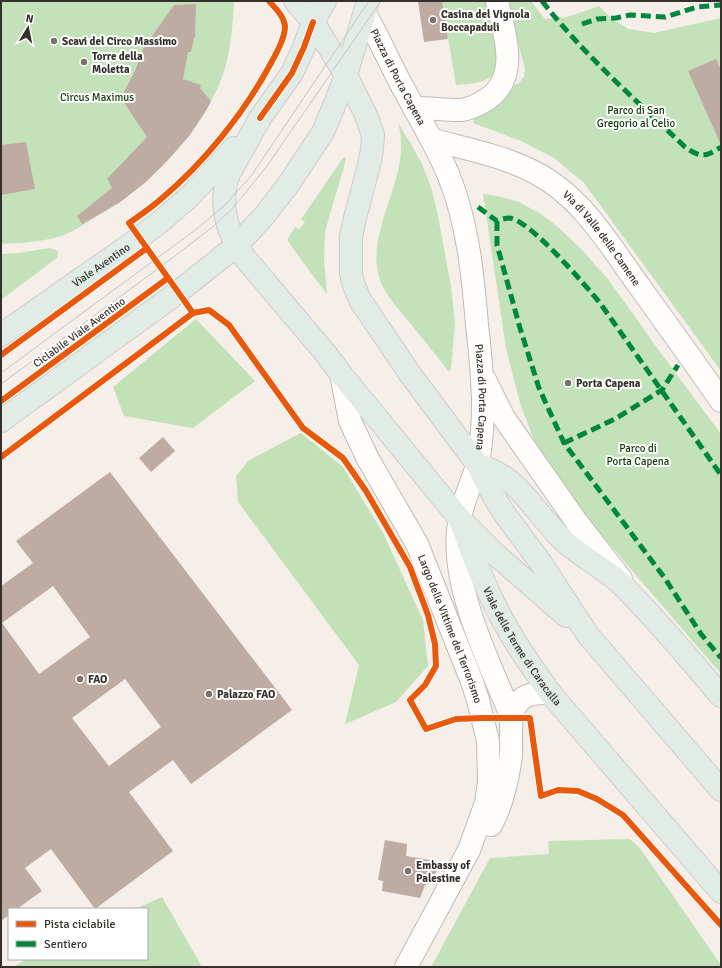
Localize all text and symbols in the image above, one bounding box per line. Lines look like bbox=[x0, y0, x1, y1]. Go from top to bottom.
north arrow bbox=[8, 8, 48, 48]
place label: Casina del Vignola Boccapaduli bbox=[441, 8, 530, 34]
text: N bbox=[25, 12, 35, 26]
marker: Casina del Vignola Boccapaduli bbox=[428, 15, 438, 25]
street label: Piazza di Porta Capena bbox=[367, 27, 428, 128]
place label: Scavi del Circo Massimo bbox=[62, 35, 177, 48]
marker: Scavi del Circo Massimo bbox=[49, 36, 59, 46]
place label: Torre della Moletta bbox=[92, 50, 143, 76]
marker: Torre della Moletta bbox=[79, 57, 89, 67]
park label: Circus Maximus bbox=[60, 91, 134, 104]
park label: Parco di San Gregorio al Celio bbox=[597, 104, 676, 130]
street label: Via di Valle delle Camene bbox=[560, 188, 643, 288]
street label: Viale Aventino bbox=[70, 240, 133, 290]
street label: Ciclabile Viale Aventino bbox=[31, 294, 128, 370]
street label: Piazza di Porta Capena bbox=[472, 343, 489, 452]
place label: Porta Capena bbox=[576, 377, 641, 390]
marker: Porta Capena bbox=[563, 378, 573, 388]
park label: Parco di Porta Capena bbox=[607, 442, 670, 468]
street label: Largo delle Vittime del Terrorismo bbox=[415, 553, 485, 705]
street label: Viale delle Terme di Caracalla bbox=[480, 585, 564, 709]
place label: FAO bbox=[88, 673, 107, 686]
marker: FAO bbox=[75, 674, 85, 684]
place label: Palazzo FAO bbox=[217, 688, 275, 701]
marker: Palazzo FAO bbox=[204, 689, 214, 699]
place label: Embassy of Palestine bbox=[416, 859, 471, 885]
marker: Embassy of Palestine bbox=[403, 866, 413, 876]
legend bbox=[8, 908, 148, 960]
text: Pista ciclabile bbox=[44, 917, 116, 932]
text: Sentiero bbox=[44, 937, 87, 952]

